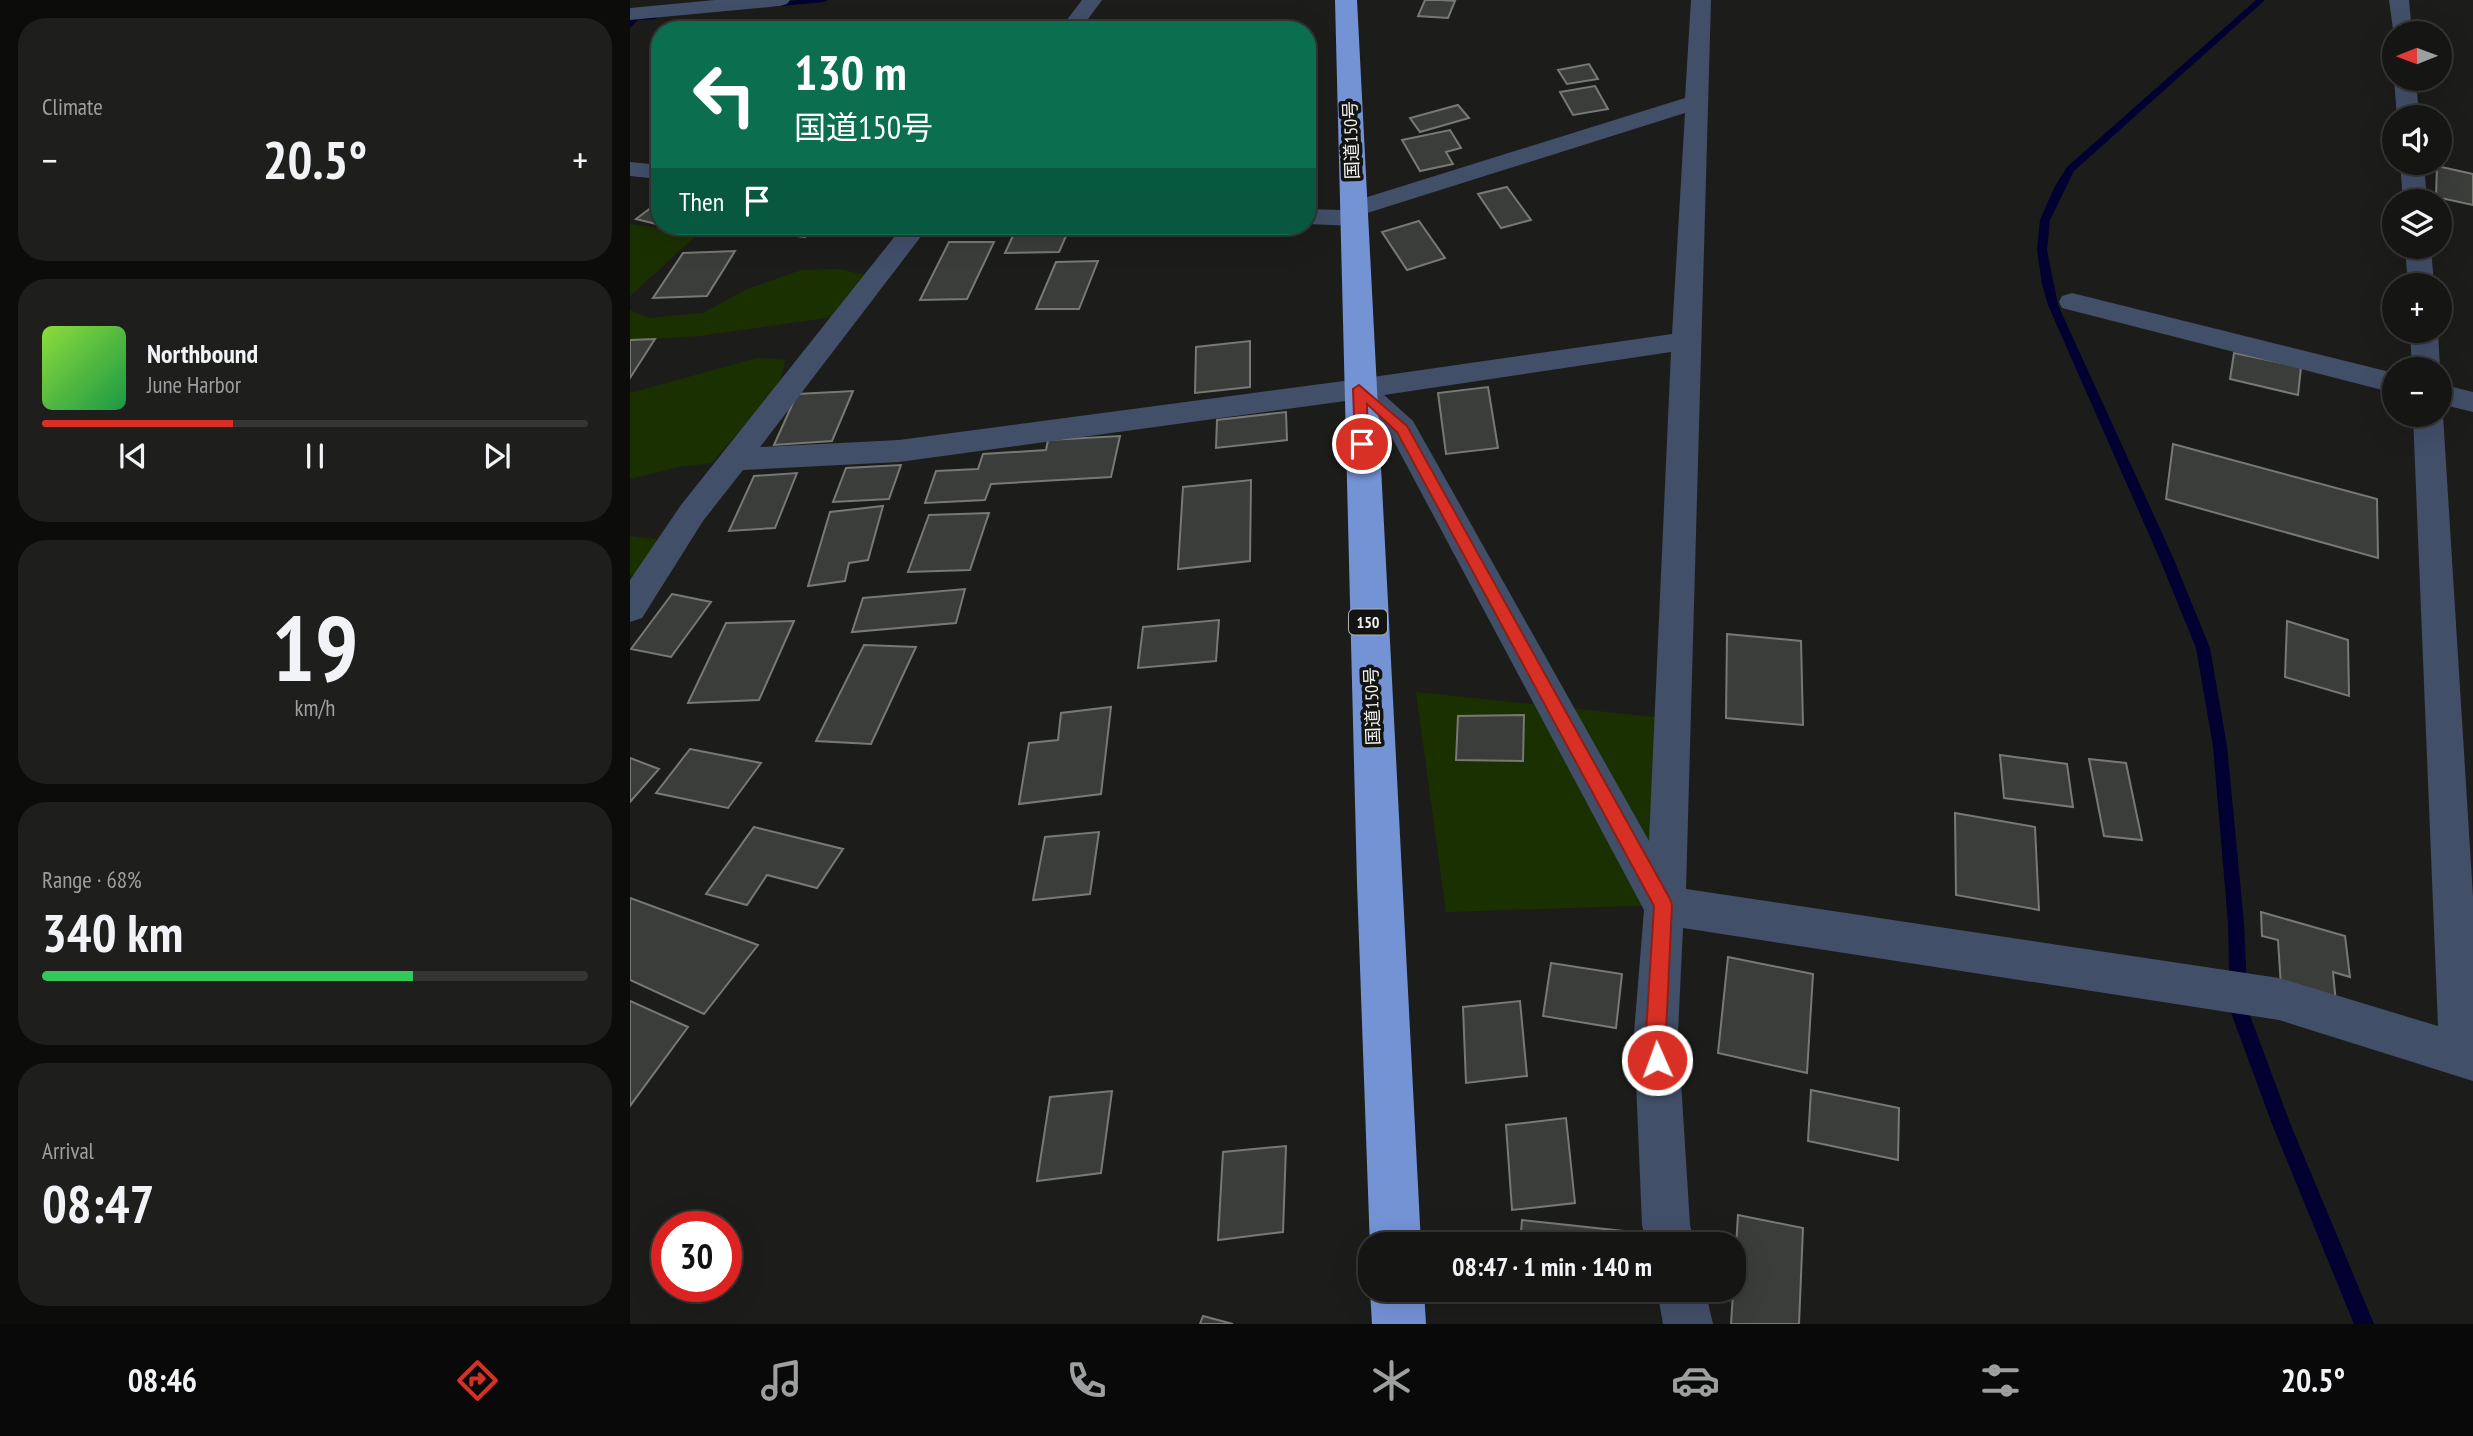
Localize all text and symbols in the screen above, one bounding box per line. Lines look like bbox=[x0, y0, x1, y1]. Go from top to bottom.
north arrow bbox=[2382, 21, 2452, 91]
map controls bbox=[2382, 21, 2452, 427]
text: 130 m bbox=[794, 40, 907, 104]
icon: left bbox=[679, 49, 770, 140]
text: Climate bbox=[42, 92, 103, 121]
street label: 国道150号 bbox=[1338, 100, 1364, 180]
button: sound bbox=[2382, 105, 2452, 175]
text: 国道150号 bbox=[794, 106, 933, 148]
text: 20.5° bbox=[263, 126, 367, 193]
text: − bbox=[42, 135, 58, 184]
text: + bbox=[572, 135, 588, 184]
icon: arrive bbox=[738, 182, 776, 220]
text: Then bbox=[679, 185, 724, 218]
button: layers bbox=[2382, 189, 2452, 259]
button: + bbox=[2382, 273, 2452, 343]
text: Northbound bbox=[147, 337, 258, 370]
button: − bbox=[2382, 357, 2452, 427]
text: June Harbor bbox=[147, 370, 241, 399]
pin bbox=[1332, 414, 1392, 474]
icon: arrive bbox=[1343, 425, 1381, 463]
icon: previous bbox=[114, 437, 152, 475]
icon: pause bbox=[296, 437, 334, 475]
icon: next bbox=[478, 437, 516, 475]
text: 19 bbox=[272, 588, 359, 706]
road number: 150 bbox=[1349, 610, 1387, 635]
street label: 国道150号 bbox=[1359, 666, 1385, 746]
text: km/h bbox=[295, 693, 335, 722]
text: Range · 68% bbox=[42, 865, 142, 894]
text: 340 km bbox=[42, 899, 183, 966]
position arrow bbox=[1620, 1023, 1694, 1097]
text: Arrival bbox=[42, 1136, 94, 1165]
text: 08:47 bbox=[42, 1170, 154, 1237]
speed limit sign: 30 bbox=[651, 1211, 742, 1302]
text: 08:47 · 1 min · 140 m bbox=[1452, 1250, 1652, 1283]
icon: directions bbox=[453, 1356, 502, 1405]
icon: music bbox=[757, 1356, 806, 1405]
icon: phone bbox=[1062, 1356, 1111, 1405]
icon: climate bbox=[1367, 1356, 1416, 1405]
icon: car bbox=[1671, 1356, 1720, 1405]
icon: filters bbox=[1976, 1356, 2025, 1405]
text: 08:46 bbox=[128, 1359, 197, 1401]
text: 20.5° bbox=[2281, 1359, 2345, 1401]

